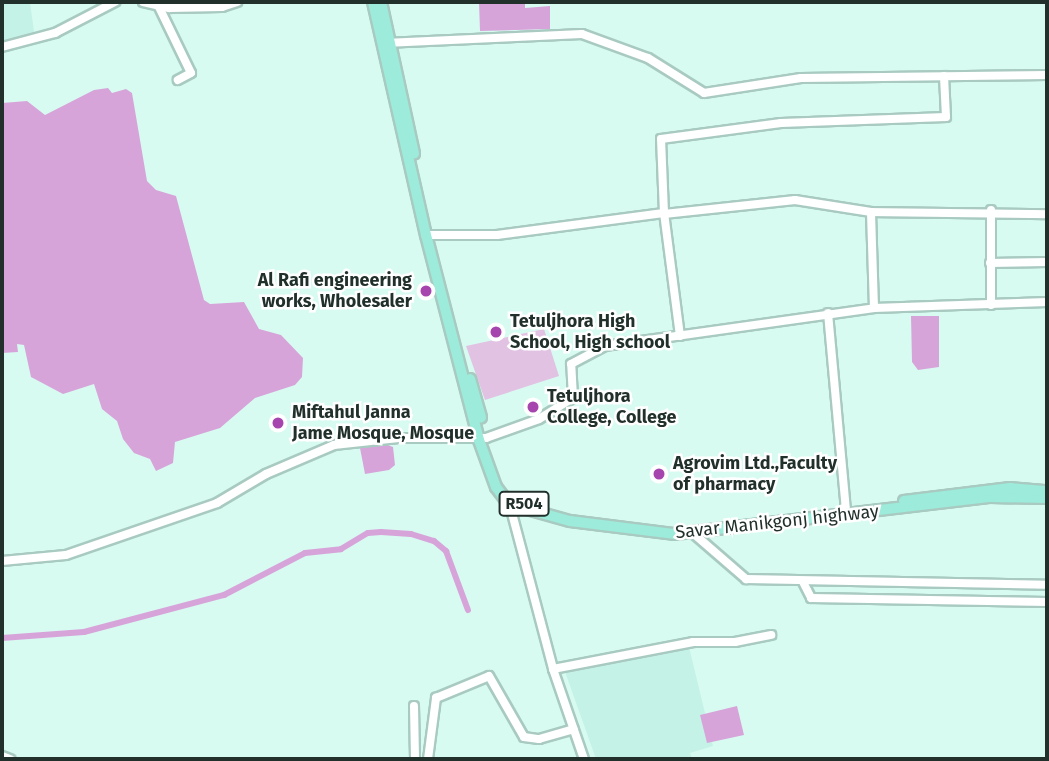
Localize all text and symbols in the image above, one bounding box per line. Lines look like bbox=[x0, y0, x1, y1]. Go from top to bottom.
place label: Al Rafi engineering works, Wholesaler bbox=[258, 270, 412, 312]
marker: Al Rafi engineering works, Wholesaler bbox=[418, 283, 434, 299]
place label: Tetuljhora High School, High school bbox=[510, 311, 670, 354]
marker: Tetuljhora High School, High school bbox=[488, 324, 504, 340]
place label: Tetuljhora College, College bbox=[547, 386, 676, 428]
marker: Tetuljhora College, College bbox=[525, 399, 541, 415]
place label: Miftahul Janna Jame Mosque, Mosque bbox=[292, 402, 474, 444]
marker: Miftahul Janna Jame Mosque, Mosque bbox=[270, 415, 286, 431]
place label: Agrovim Ltd.,Faculty of pharmacy bbox=[673, 453, 837, 496]
marker: Agrovim Ltd.,Faculty of pharmacy bbox=[651, 466, 667, 482]
road number: R504 bbox=[498, 491, 550, 516]
street label: Savar Manikgonj highway bbox=[674, 501, 880, 543]

